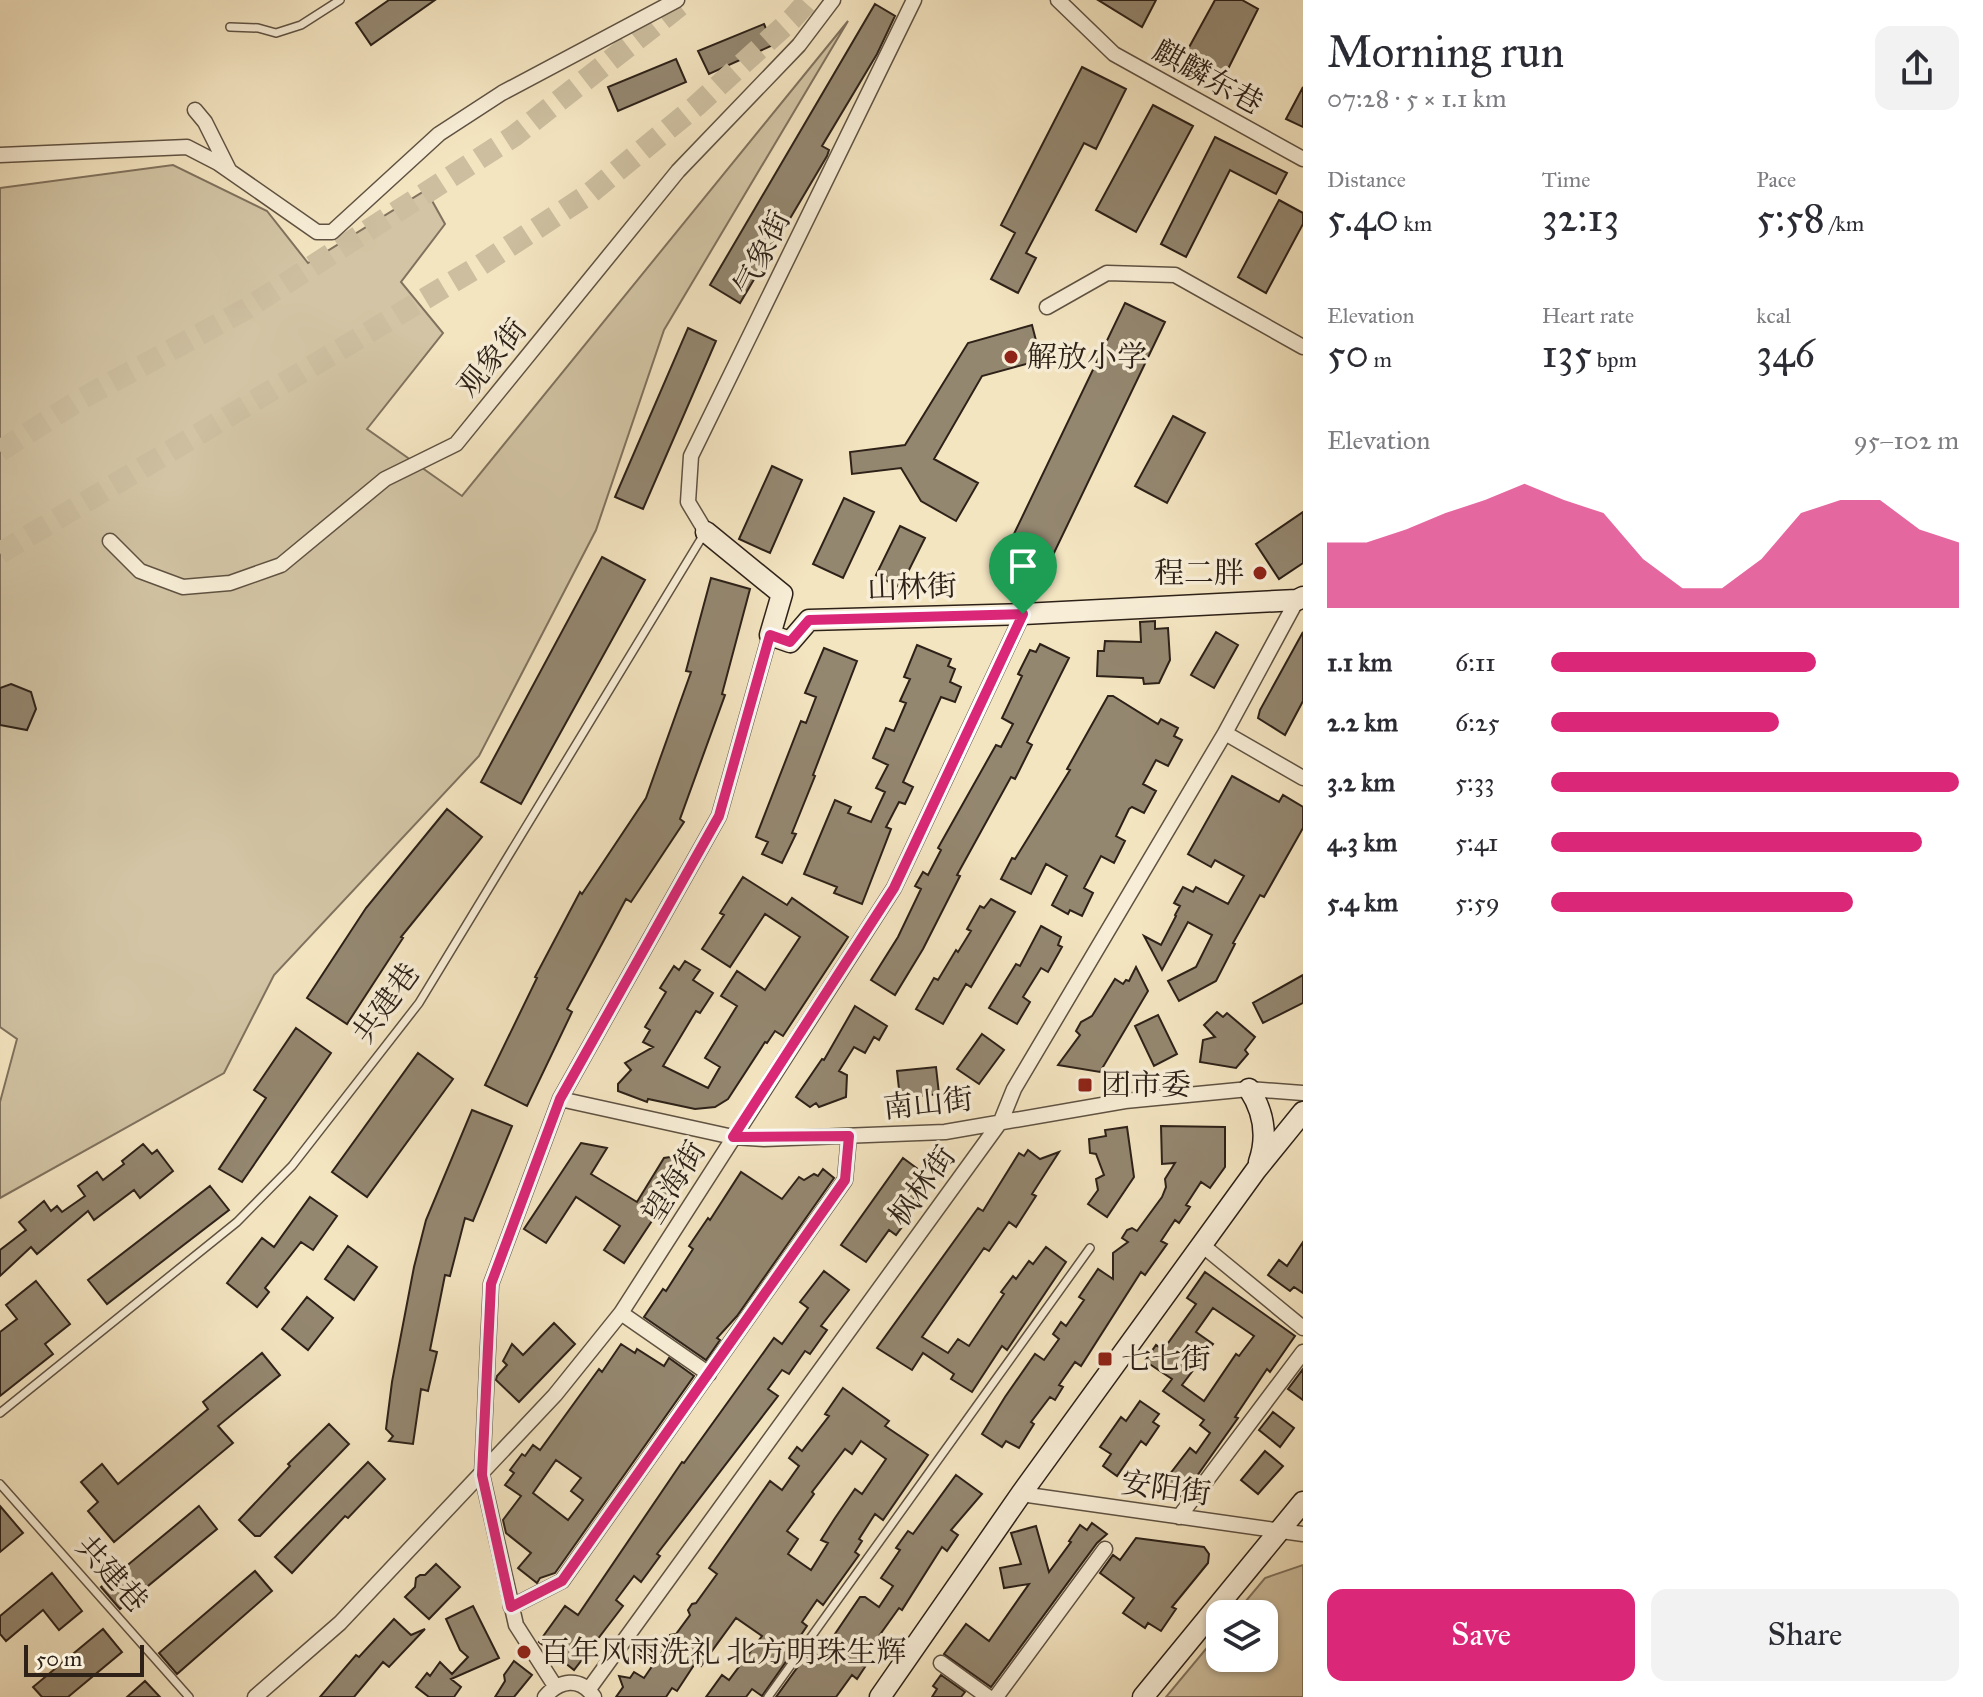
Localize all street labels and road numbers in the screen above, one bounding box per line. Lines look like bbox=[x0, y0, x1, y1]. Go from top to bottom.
street label: 麒麟东巷 bbox=[1147, 32, 1269, 122]
street label: 气象街 bbox=[726, 205, 798, 301]
street label: 观象街 bbox=[450, 312, 534, 404]
street label: 山林街 bbox=[866, 567, 958, 607]
street label: 共建巷 bbox=[345, 956, 427, 1050]
street label: 南山街 bbox=[881, 1080, 975, 1126]
street label: 望海街 bbox=[635, 1134, 713, 1230]
street label: 枫林街 bbox=[881, 1139, 963, 1233]
street label: 安阳街 bbox=[1119, 1464, 1213, 1512]
street label: 共建巷 bbox=[69, 1529, 155, 1619]

